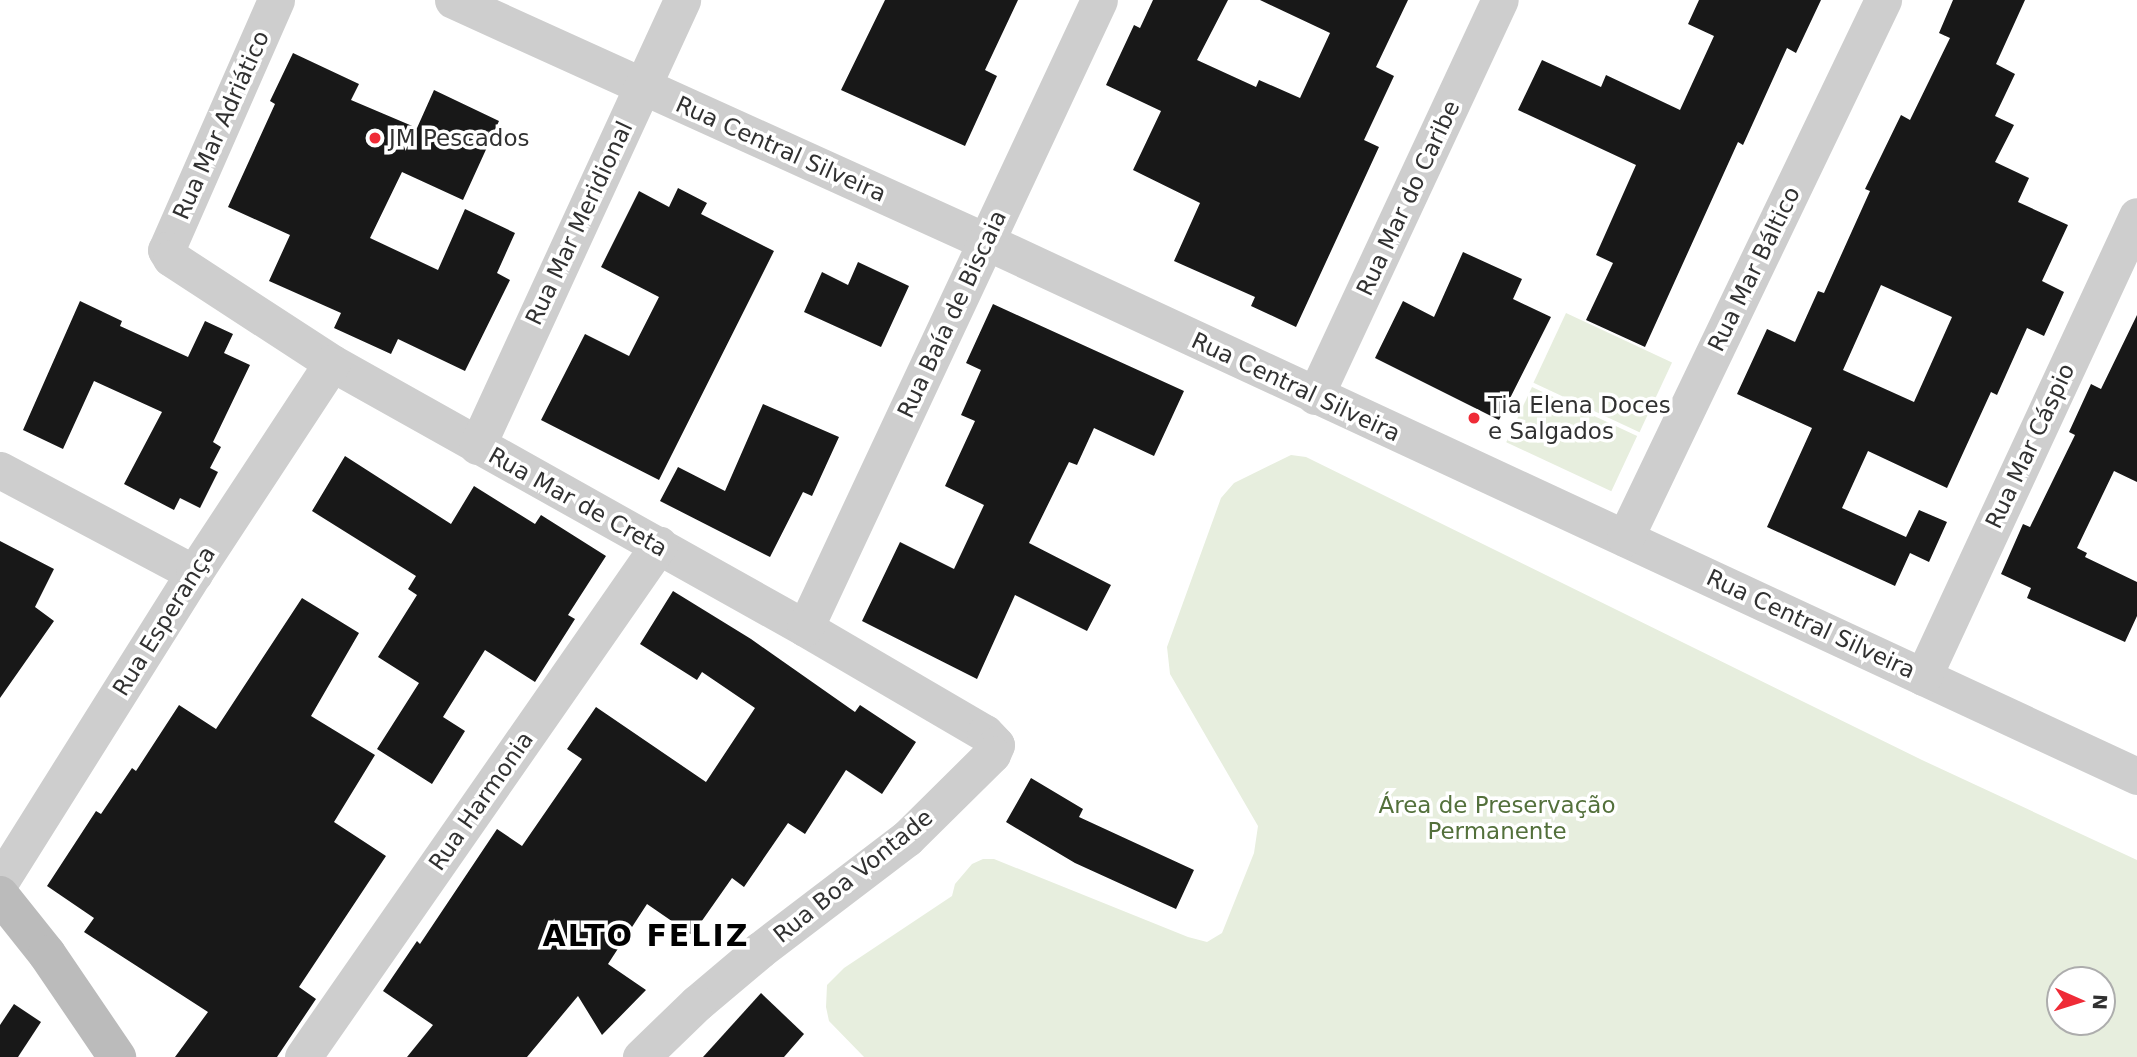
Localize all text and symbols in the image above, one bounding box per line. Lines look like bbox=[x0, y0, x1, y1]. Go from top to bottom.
street label: Rua Mar Adriático bbox=[167, 26, 275, 224]
street label: Rua Central Silveira bbox=[672, 90, 890, 208]
street label: Rua Mar do Caribe bbox=[1351, 96, 1465, 300]
street label: Rua Mar Meridional bbox=[520, 117, 638, 329]
place label: JM Pescados bbox=[389, 124, 530, 152]
marker: JM Pescados bbox=[367, 130, 383, 146]
street label: Rua Mar Báltico bbox=[1702, 182, 1806, 356]
street label: Rua Baía de Biscaia bbox=[892, 206, 1012, 422]
street label: Rua Central Silveira bbox=[1187, 327, 1405, 447]
street label: Rua Mar Cáspio bbox=[1980, 359, 2080, 533]
place label: Tia Elena Doces e Salgados bbox=[1488, 391, 1671, 445]
marker: Tia Elena Doces e Salgados bbox=[1466, 410, 1482, 426]
street label: Rua Mar de Creta bbox=[484, 441, 672, 563]
street label: Rua Esperança bbox=[107, 541, 221, 701]
street label: Rua Central Silveira bbox=[1702, 564, 1920, 684]
street label: Rua Harmonia bbox=[423, 726, 539, 876]
park label: Área de Preservação Permanente bbox=[1379, 791, 1615, 845]
street label: Rua Boa Vontade bbox=[768, 803, 938, 949]
district label: ALTO FELIZ bbox=[544, 918, 748, 954]
north arrow bbox=[2046, 966, 2116, 1036]
text: N bbox=[2089, 993, 2111, 1011]

